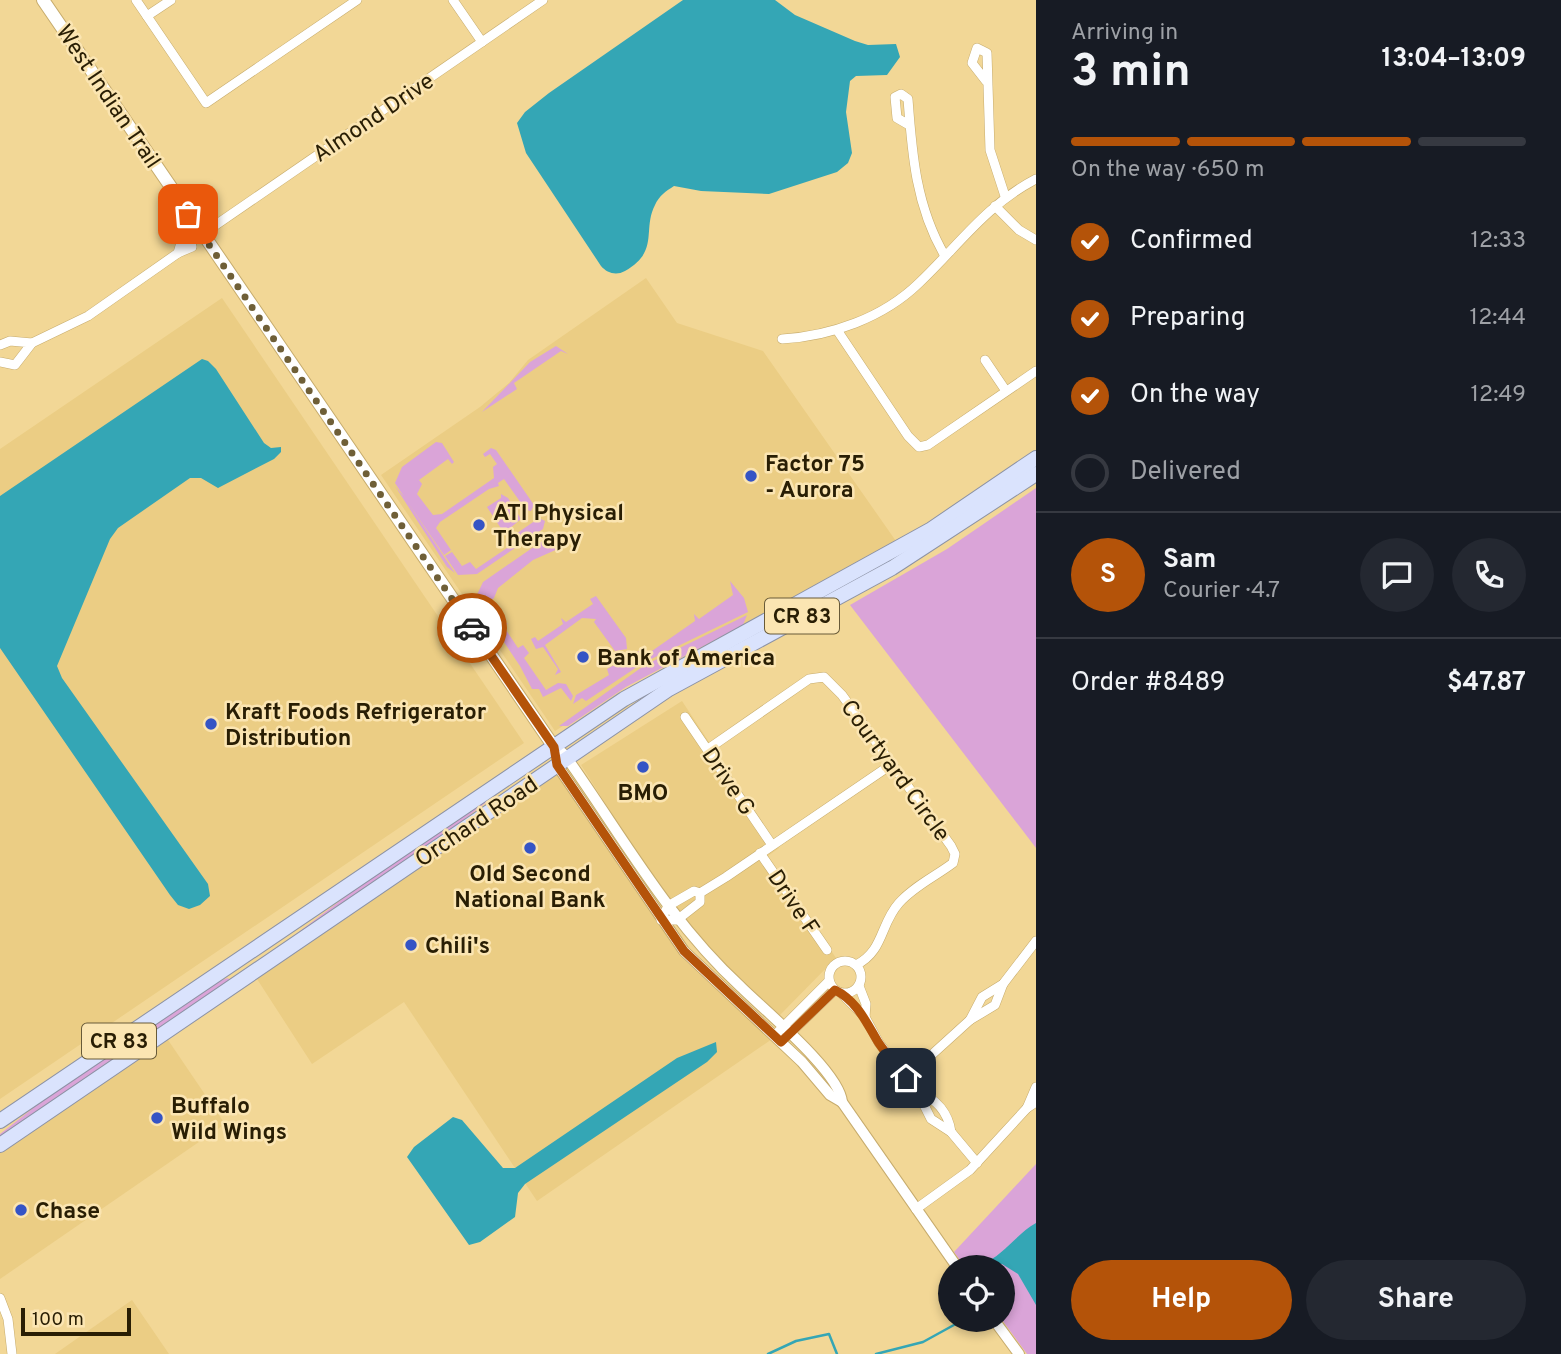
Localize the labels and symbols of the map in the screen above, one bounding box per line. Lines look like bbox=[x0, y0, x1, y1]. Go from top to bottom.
street label: West Indian Trail bbox=[48, 20, 166, 175]
street label: Almond Drive bbox=[308, 68, 441, 170]
pin bbox=[158, 184, 218, 244]
place label: Factor 75 - Aurora bbox=[765, 451, 865, 506]
marker: Factor 75 - Aurora bbox=[743, 468, 759, 484]
place label: ATI Physical Therapy bbox=[493, 500, 624, 555]
marker: ATI Physical Therapy bbox=[471, 517, 487, 533]
courier bbox=[437, 593, 507, 663]
road number: CR 83 bbox=[765, 598, 839, 634]
place label: Bank of America bbox=[597, 645, 775, 674]
marker: Bank of America bbox=[575, 649, 591, 665]
street label: Courtyard Circle bbox=[833, 695, 955, 848]
place label: Kraft Foods Refrigerator Distribution bbox=[225, 699, 487, 754]
marker: Kraft Foods Refrigerator Distribution bbox=[203, 716, 219, 732]
street label: Drive G bbox=[694, 743, 760, 822]
marker: BMO bbox=[635, 759, 651, 775]
street label: Orchard Road bbox=[410, 771, 544, 875]
place label: BMO bbox=[618, 780, 668, 809]
marker: Old Second National Bank bbox=[522, 840, 538, 856]
place label: Old Second National Bank bbox=[454, 861, 606, 916]
street label: Drive F bbox=[760, 865, 824, 942]
place label: Chili's bbox=[425, 933, 490, 962]
marker: Chili's bbox=[403, 937, 419, 953]
road number: CR 83 bbox=[82, 1024, 156, 1058]
pin bbox=[876, 1048, 936, 1108]
place label: Buffalo Wild Wings bbox=[171, 1093, 287, 1148]
marker: Buffalo Wild Wings bbox=[149, 1110, 165, 1126]
place label: Chase bbox=[35, 1198, 100, 1227]
marker: Chase bbox=[13, 1202, 29, 1218]
scale bar bbox=[21, 1305, 131, 1337]

